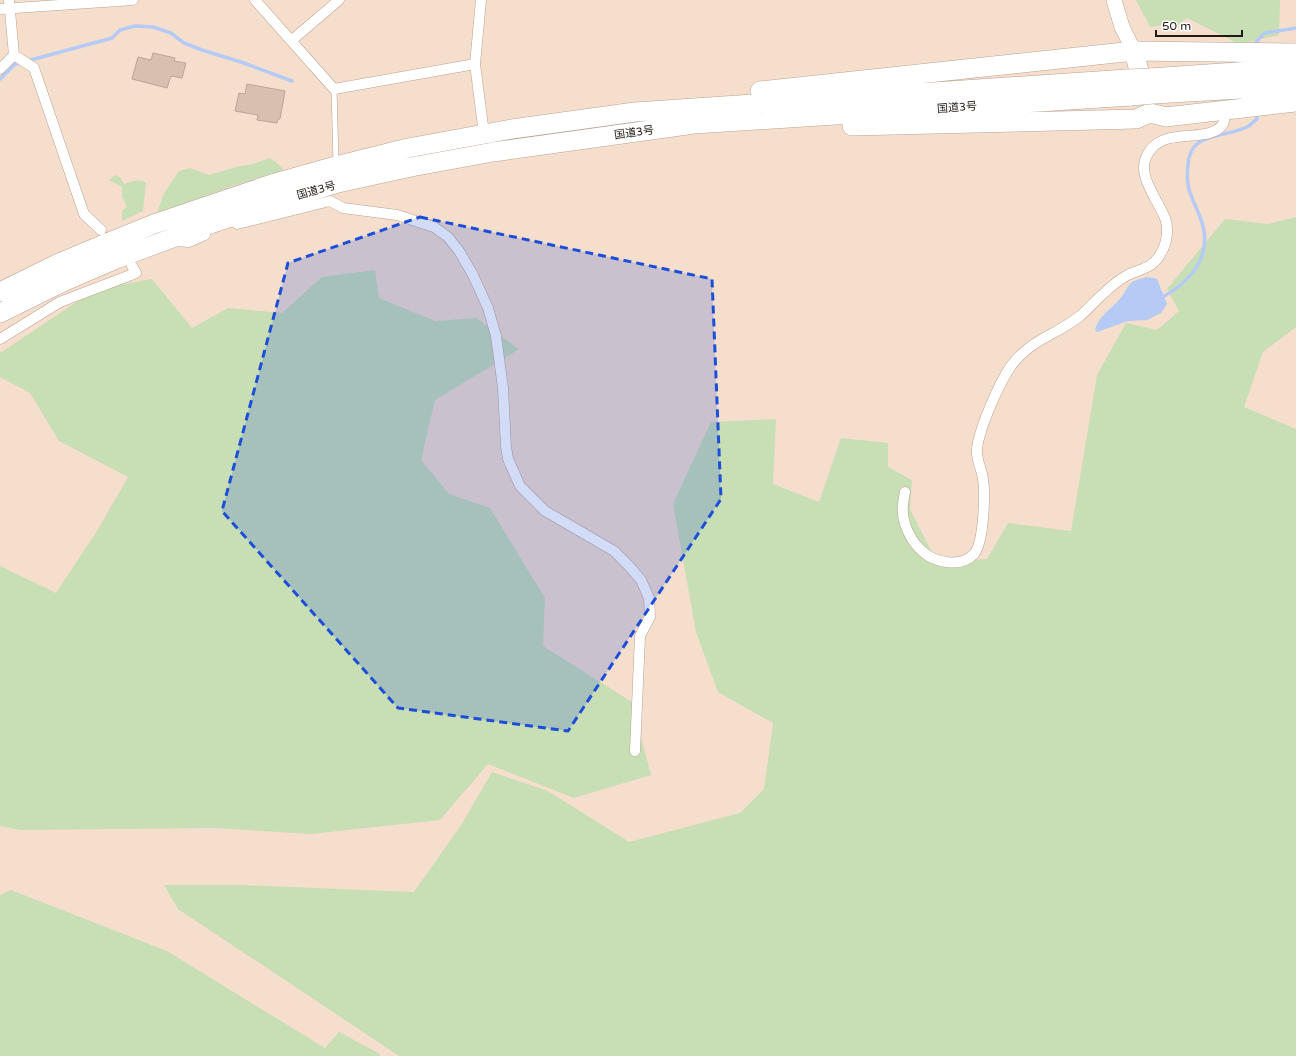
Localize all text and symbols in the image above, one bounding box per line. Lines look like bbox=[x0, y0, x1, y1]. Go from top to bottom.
scale bar bbox=[1156, 12, 1242, 38]
text: 50 m bbox=[1162, 19, 1191, 33]
street label: 国道3号 bbox=[937, 100, 977, 115]
street label: 国道3号 bbox=[613, 123, 655, 142]
street label: 国道3号 bbox=[295, 179, 337, 202]

